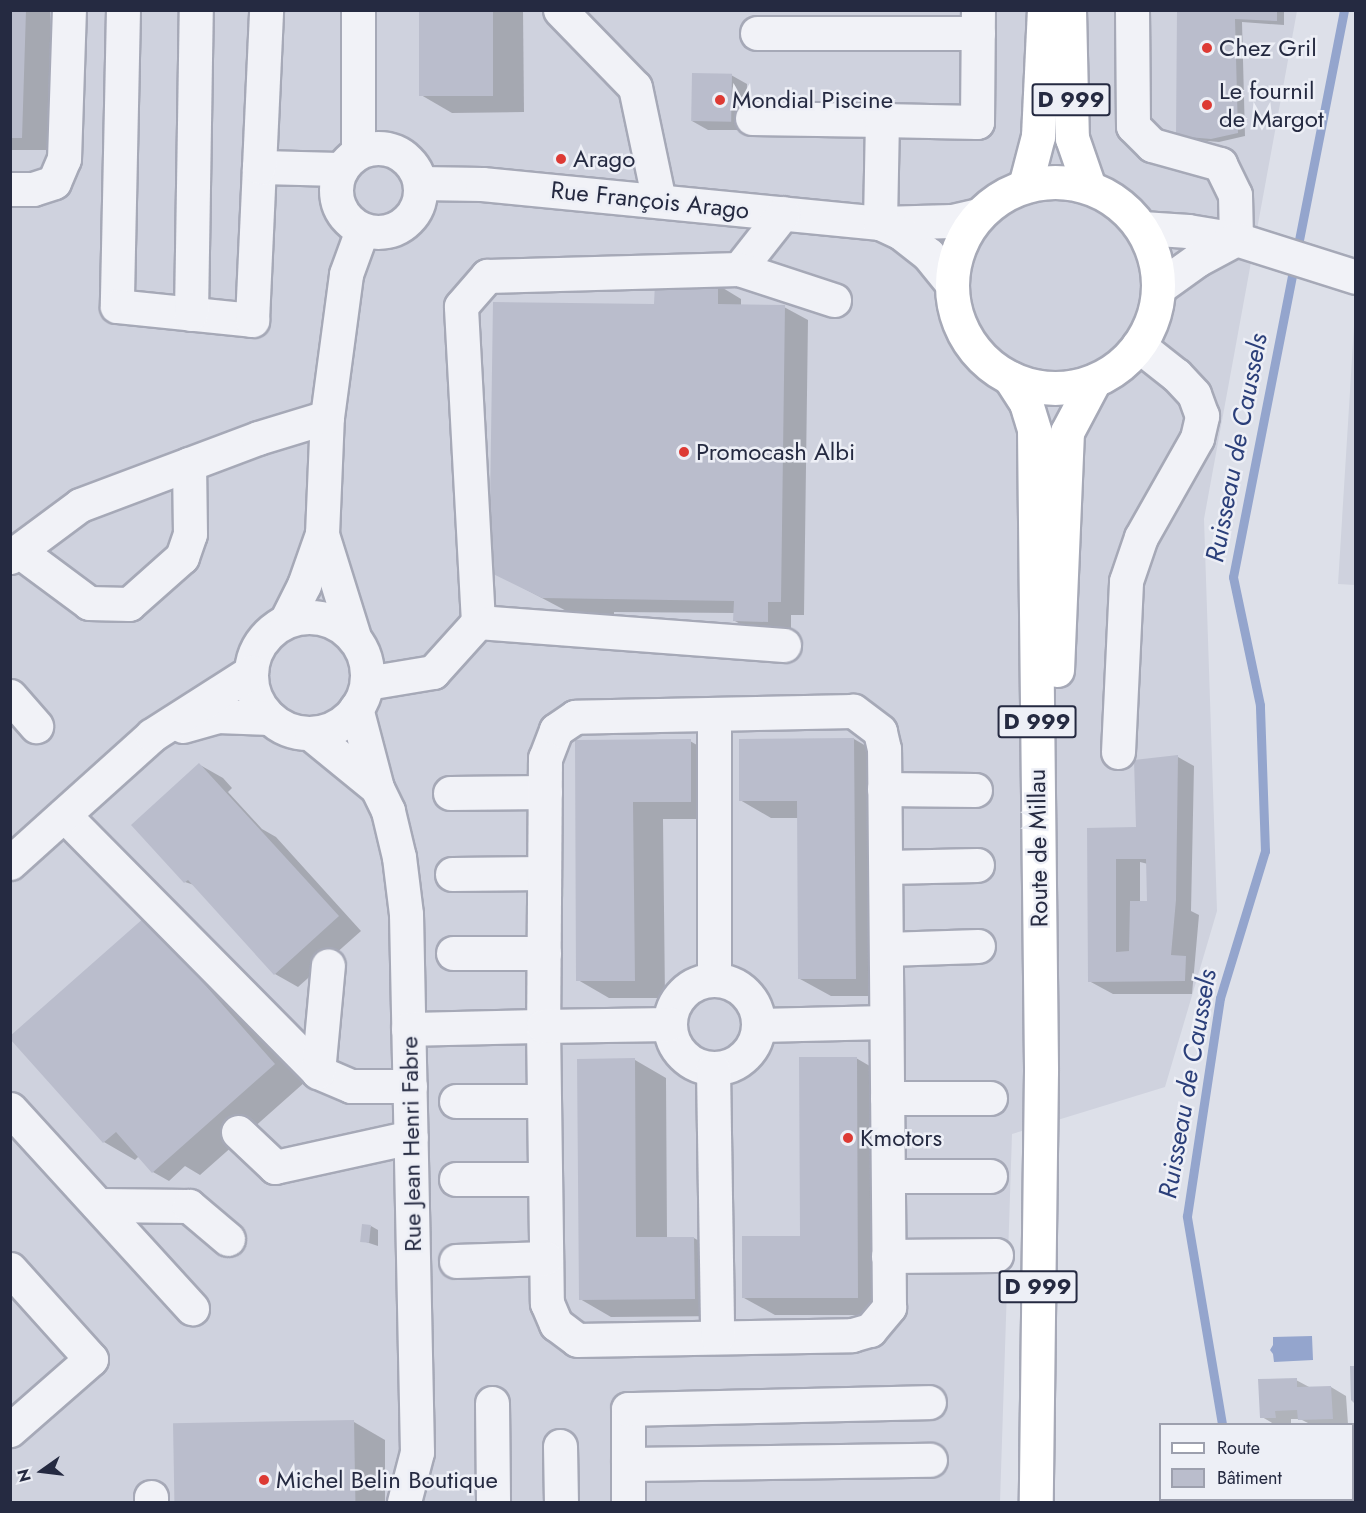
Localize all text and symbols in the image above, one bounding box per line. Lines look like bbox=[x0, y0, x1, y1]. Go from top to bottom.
place label: Chez Gril bbox=[1219, 34, 1317, 62]
marker: Chez Gril bbox=[1200, 41, 1214, 55]
place label: Le fournil de Margot bbox=[1219, 77, 1324, 133]
road number: D 999 bbox=[1030, 81, 1112, 119]
place label: Mondial Piscine bbox=[732, 86, 893, 114]
marker: Mondial Piscine bbox=[713, 93, 727, 107]
marker: Le fournil de Margot bbox=[1200, 98, 1214, 112]
place label: Arago bbox=[573, 145, 635, 173]
marker: Arago bbox=[554, 152, 568, 166]
street label: Rue François Arago bbox=[549, 175, 751, 225]
water label: Ruisseau de Caussels bbox=[1200, 331, 1274, 565]
place label: Promocash Albi bbox=[696, 438, 855, 466]
marker: Promocash Albi bbox=[677, 445, 691, 459]
road number: D 999 bbox=[996, 703, 1078, 741]
street label: Route de Millau bbox=[1022, 768, 1054, 928]
water label: Ruisseau de Caussels bbox=[1152, 967, 1224, 1201]
street label: Rue Jean Henri Fabre bbox=[395, 1036, 427, 1252]
place label: Kmotors bbox=[860, 1124, 942, 1152]
marker: Kmotors bbox=[841, 1131, 855, 1145]
road number: D 999 bbox=[998, 1268, 1078, 1306]
legend bbox=[1159, 1423, 1354, 1501]
text: Route bbox=[1217, 1435, 1260, 1461]
north arrow bbox=[12, 1441, 72, 1501]
text: Bâtiment bbox=[1217, 1465, 1282, 1491]
place label: Michel Belin Boutique bbox=[276, 1466, 498, 1494]
text: N bbox=[11, 1467, 37, 1484]
marker: Michel Belin Boutique bbox=[257, 1473, 271, 1487]

